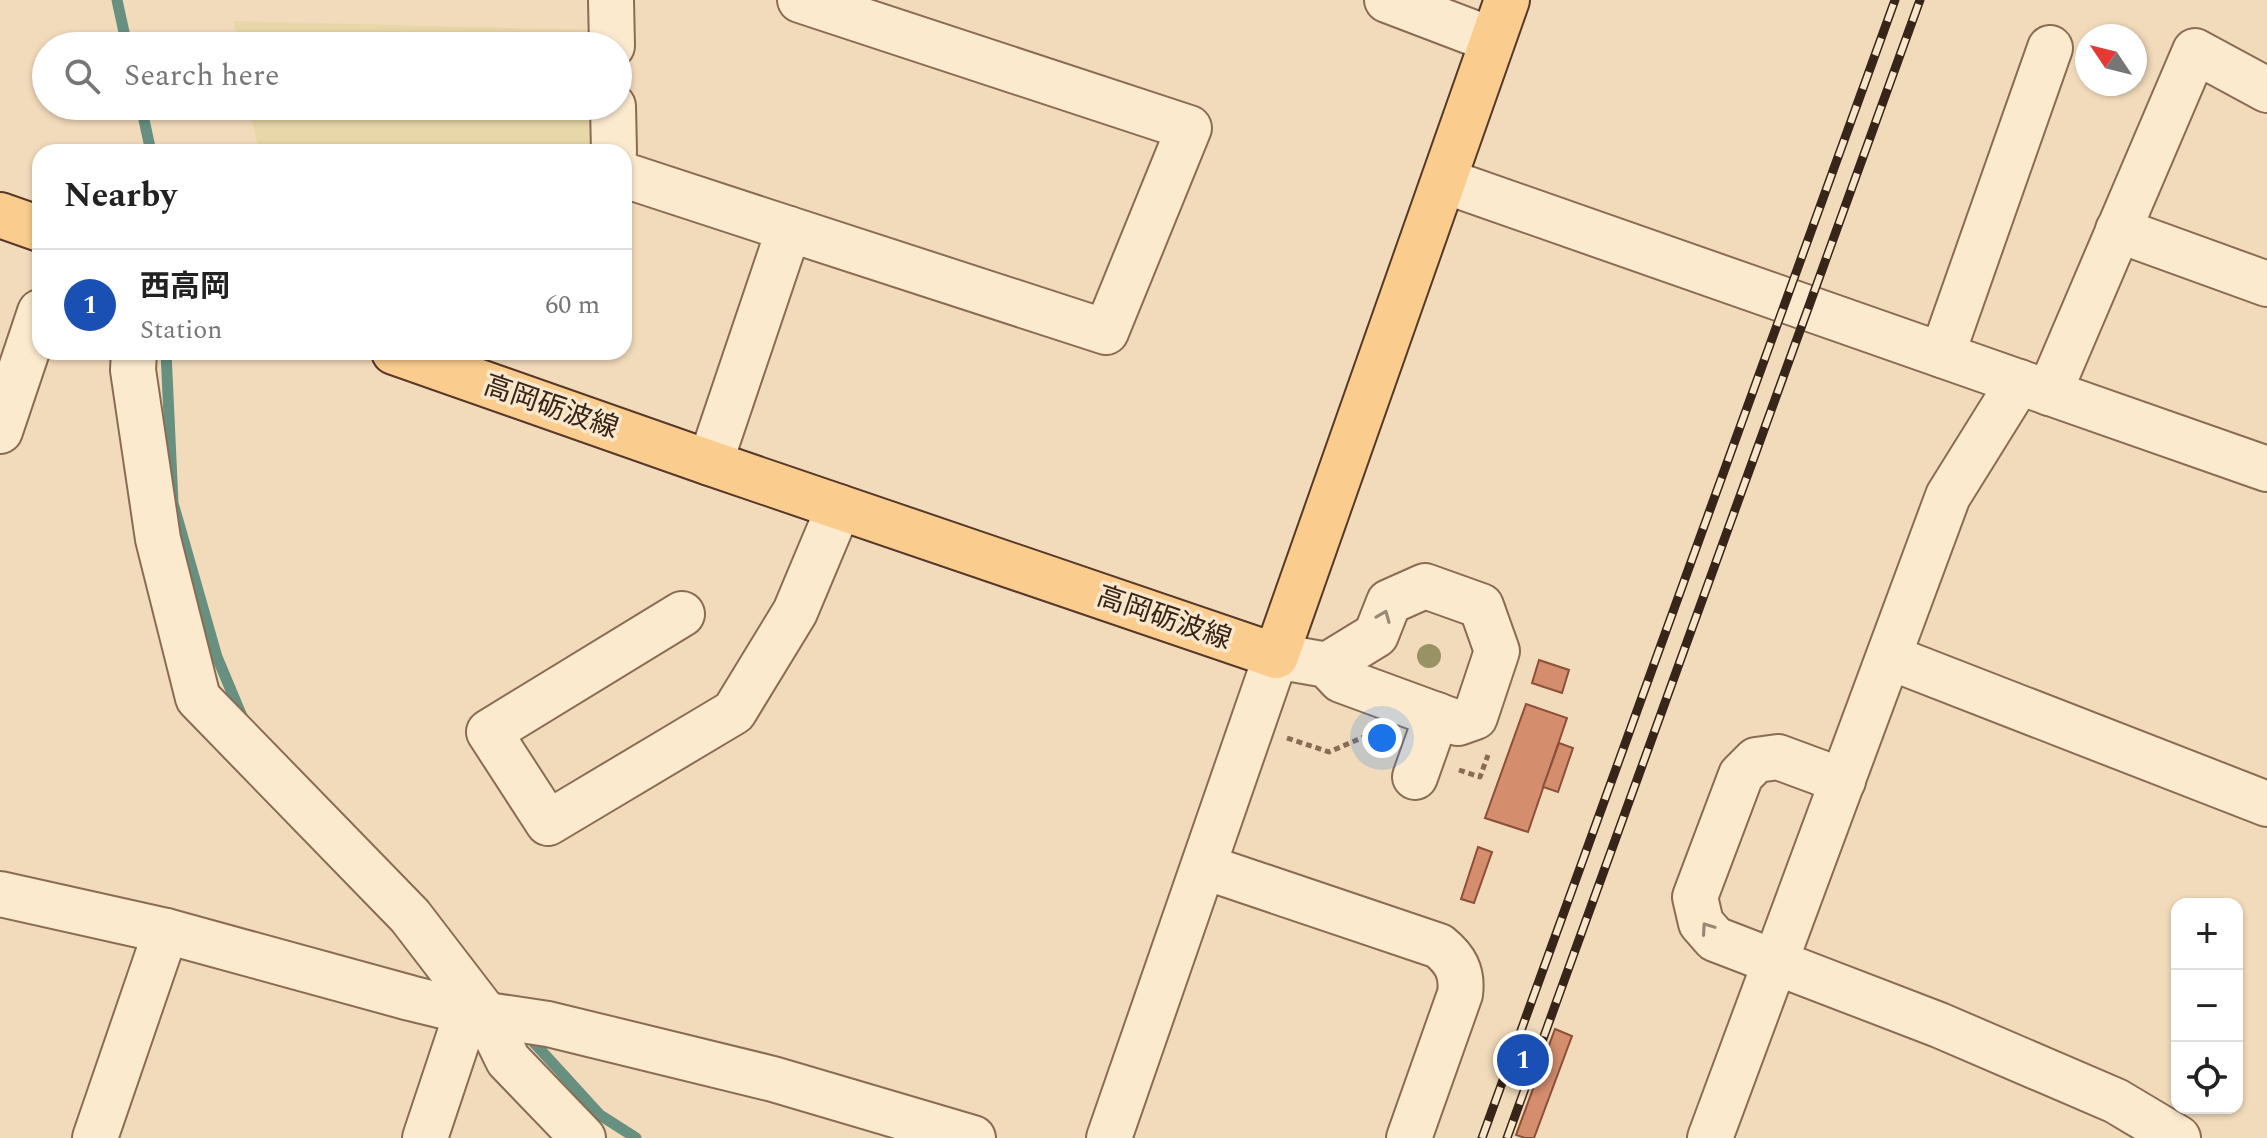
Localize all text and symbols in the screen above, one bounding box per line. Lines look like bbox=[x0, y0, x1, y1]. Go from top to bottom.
north arrow bbox=[2075, 24, 2147, 96]
search box bbox=[32, 32, 632, 120]
text: Search here bbox=[124, 53, 280, 99]
icon: search bbox=[60, 54, 104, 98]
text: Nearby bbox=[64, 170, 177, 222]
text: 西高岡 bbox=[140, 264, 230, 310]
text: 1 bbox=[83, 285, 97, 325]
text: 60 m bbox=[545, 285, 600, 325]
text: Station bbox=[140, 310, 223, 350]
street label: 高岡砺波線 bbox=[478, 364, 624, 450]
street label: 高岡砺波線 bbox=[1091, 575, 1237, 661]
one-way arrow bbox=[1374, 610, 1390, 624]
your location bbox=[1362, 718, 1402, 758]
map controls bbox=[2171, 898, 2243, 1114]
button: + bbox=[2171, 898, 2243, 970]
one-way arrow bbox=[1702, 922, 1717, 937]
button: − bbox=[2171, 970, 2243, 1042]
pin: 1 bbox=[1497, 1030, 1549, 1090]
button: locate bbox=[2171, 1042, 2243, 1114]

